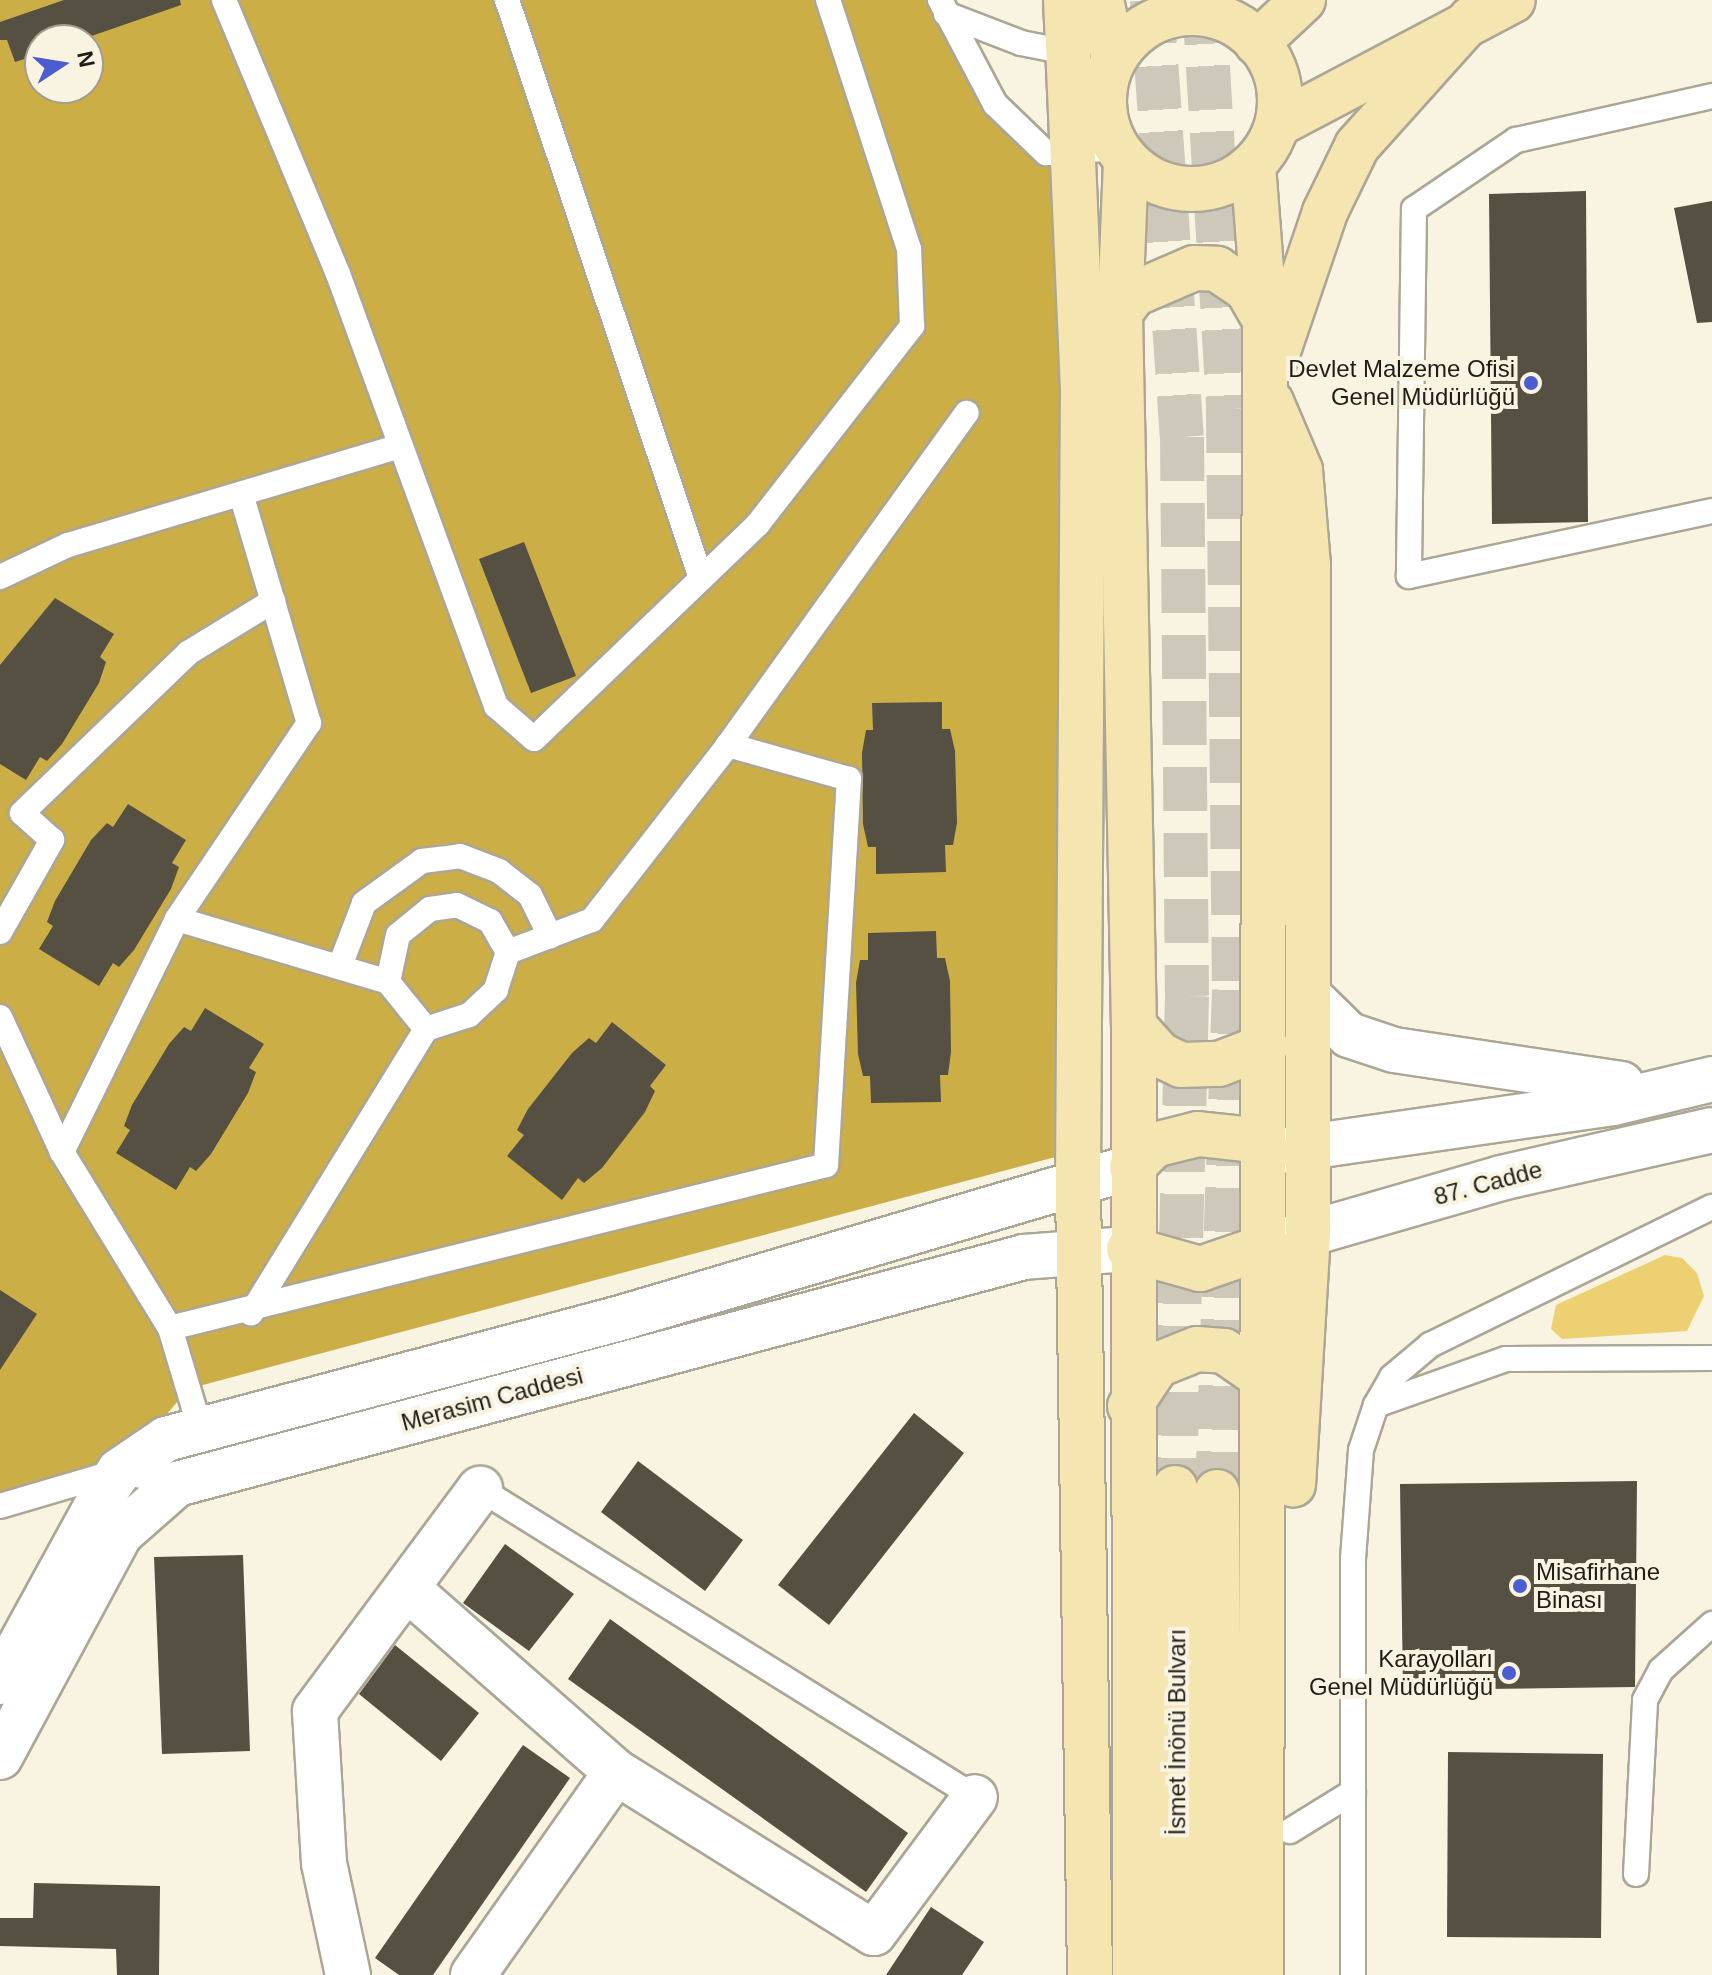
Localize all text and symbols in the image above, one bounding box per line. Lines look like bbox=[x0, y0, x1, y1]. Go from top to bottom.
north arrow bbox=[24, 24, 104, 104]
text: N bbox=[72, 49, 100, 70]
place label: Devlet Malzeme Ofisi Genel Müdürlüğü bbox=[1288, 355, 1515, 411]
marker: Devlet Malzeme Ofisi Genel Müdürlüğü bbox=[1522, 374, 1540, 392]
street label: 87. Cadde bbox=[1431, 1155, 1545, 1211]
street label: Merasim Caddesi bbox=[398, 1361, 586, 1437]
place label: Misafirhane Binası bbox=[1536, 1558, 1660, 1614]
marker: Misafirhane Binası bbox=[1511, 1577, 1529, 1595]
street label: İsmet İnönü Bulvarı bbox=[1163, 1629, 1191, 1835]
place label: Karayolları Genel Müdürlüğü bbox=[1309, 1645, 1493, 1701]
marker: Karayolları Genel Müdürlüğü bbox=[1500, 1664, 1518, 1682]

